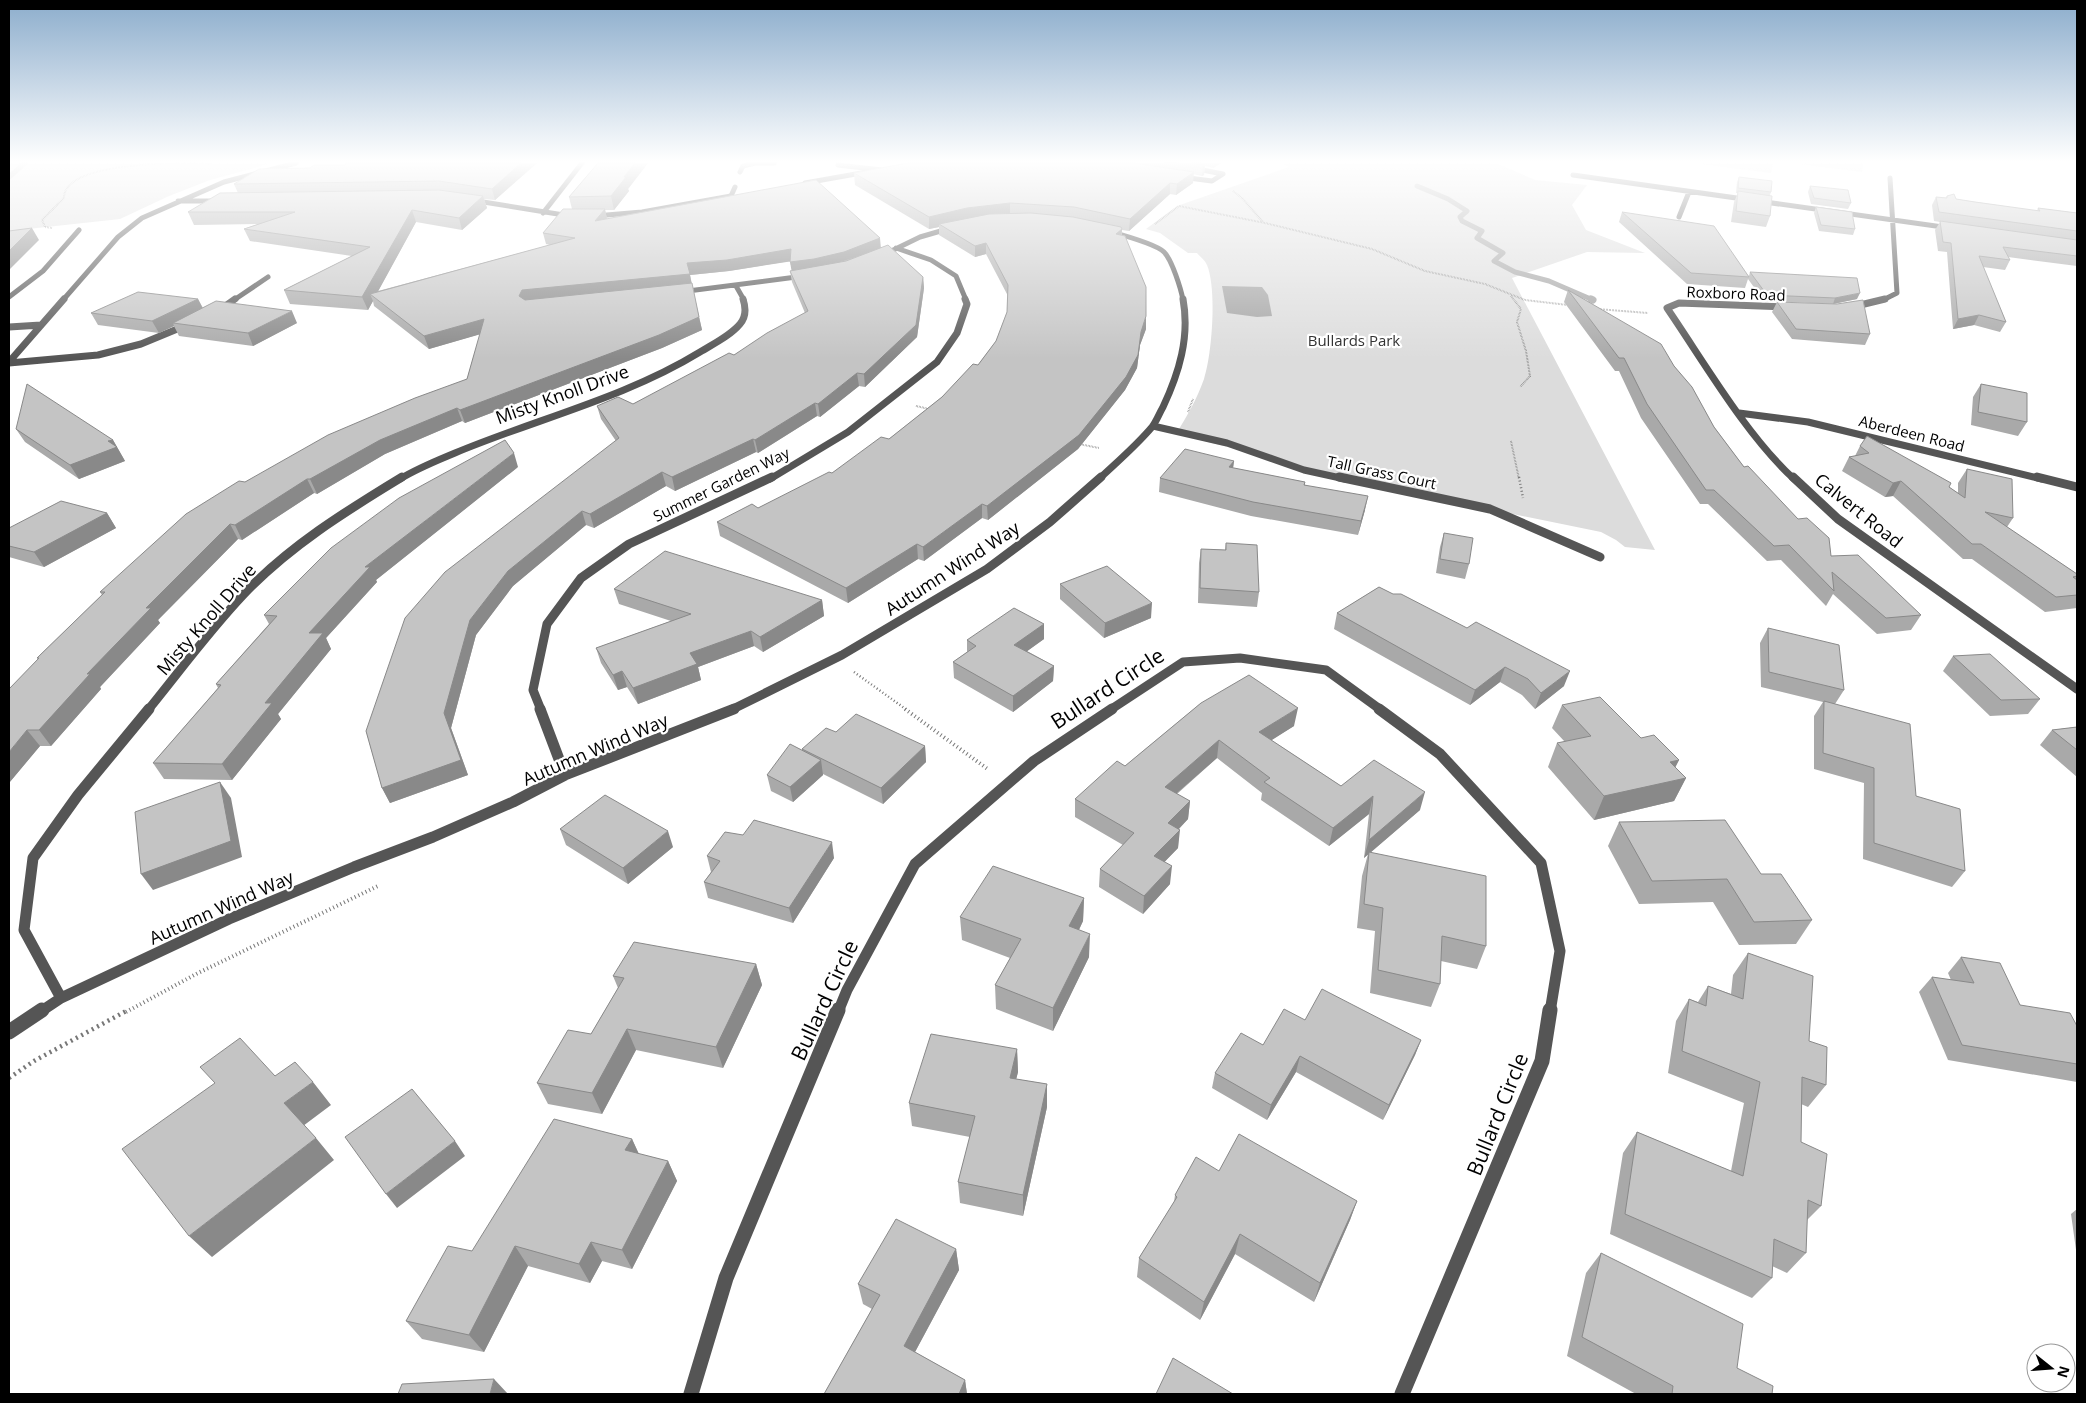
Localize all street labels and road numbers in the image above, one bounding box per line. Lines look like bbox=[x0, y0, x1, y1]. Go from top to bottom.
street label: Roxboro Road bbox=[1686, 281, 1786, 305]
street label: Misty Knoll Drive bbox=[492, 359, 632, 429]
street label: Aberdeen Road bbox=[1857, 410, 1967, 456]
street label: Summer Garden Way bbox=[649, 442, 793, 526]
street label: Tall Grass Court bbox=[1326, 451, 1438, 493]
street label: Calvert Road bbox=[1810, 467, 1908, 553]
street label: Autumn Wind Way bbox=[880, 515, 1025, 620]
street label: Misty Knoll Drive bbox=[151, 558, 261, 680]
street label: Bullard Circle bbox=[1045, 641, 1169, 735]
street label: Autumn Wind Way bbox=[519, 707, 672, 790]
street label: Autumn Wind Way bbox=[145, 864, 298, 950]
street label: Bullard Circle bbox=[784, 935, 864, 1065]
street label: Bullard Circle bbox=[1460, 1049, 1534, 1179]

